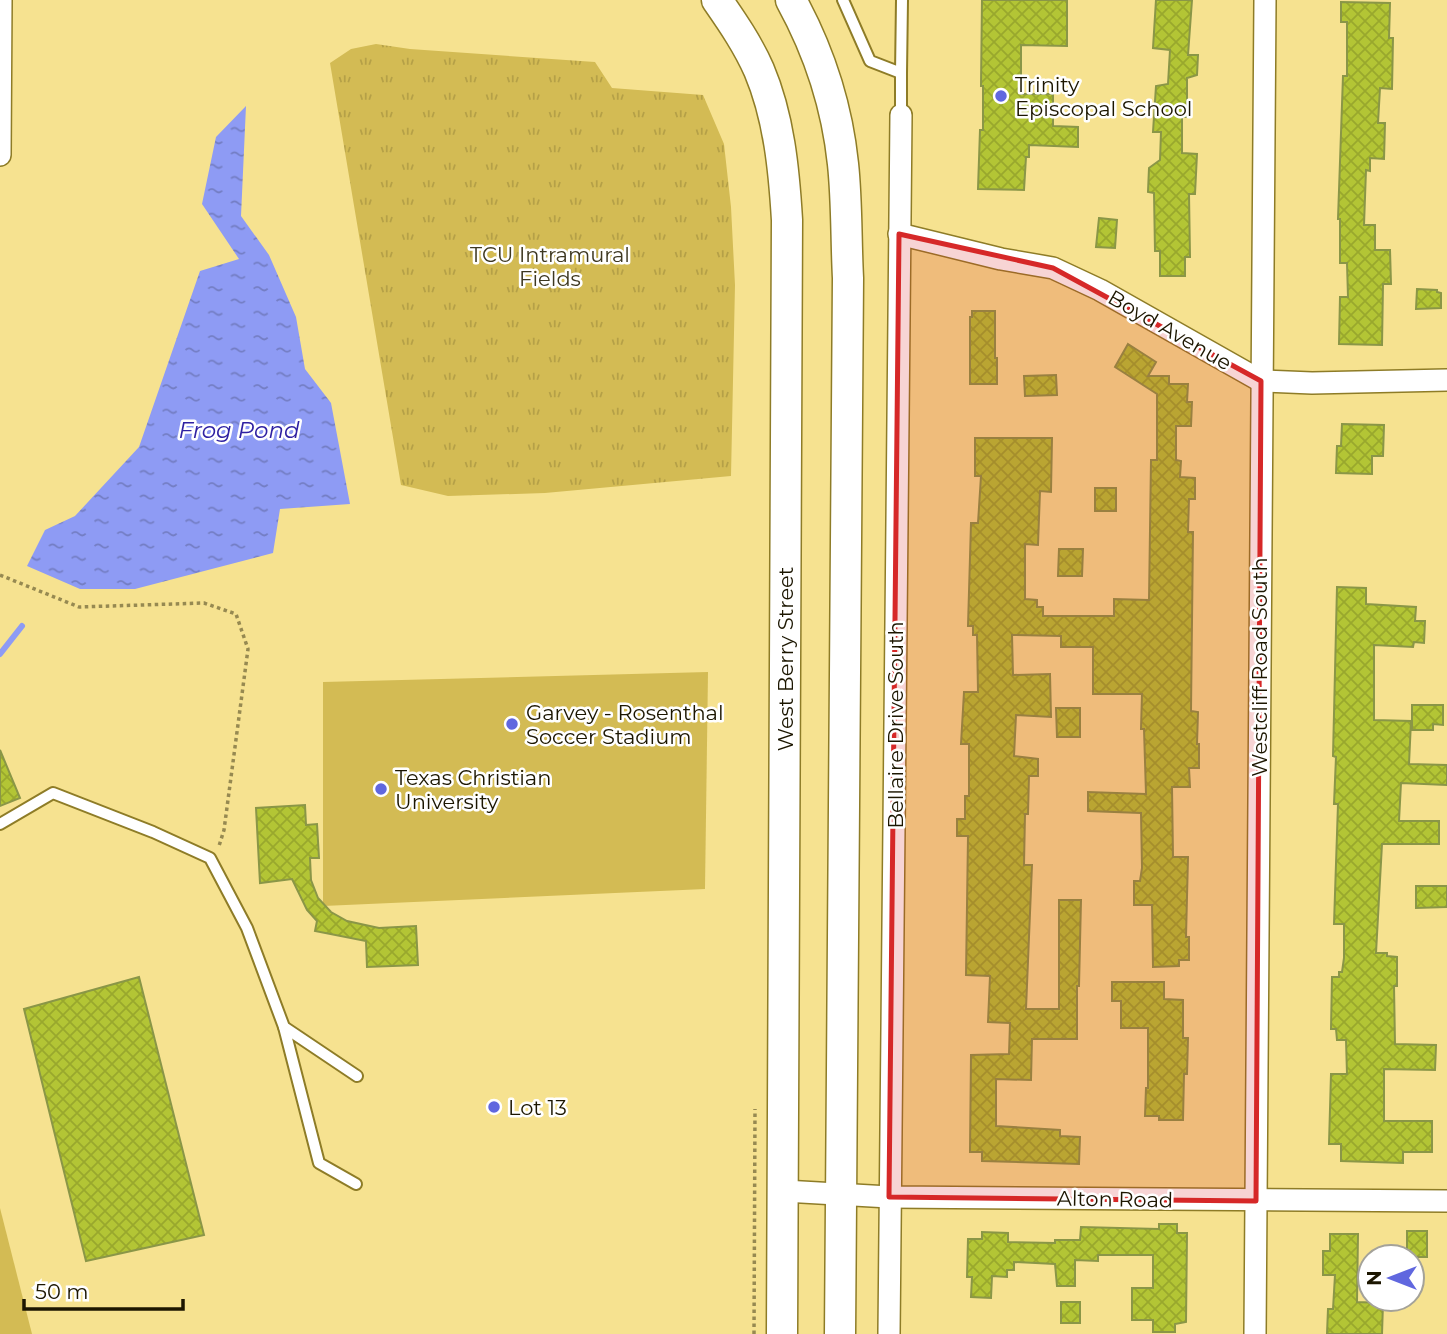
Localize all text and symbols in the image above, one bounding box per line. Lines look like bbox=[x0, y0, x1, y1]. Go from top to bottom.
place label: Trinity Episcopal School bbox=[1015, 72, 1192, 121]
marker: Trinity Episcopal School bbox=[993, 88, 1009, 104]
park label: TCU Intramural Fields bbox=[470, 242, 630, 291]
street label: Boyd Avenue bbox=[1104, 284, 1236, 376]
water label: Frog Pond bbox=[178, 416, 300, 444]
street label: Westcliff Road South bbox=[1247, 557, 1272, 777]
street label: West Berry Street bbox=[773, 567, 798, 751]
street label: Bellaire Drive South bbox=[883, 621, 908, 829]
place label: Garvey - Rosenthal Soccer Stadium bbox=[526, 700, 724, 749]
marker: Garvey - Rosenthal Soccer Stadium bbox=[504, 716, 520, 732]
place label: Texas Christian University bbox=[395, 765, 551, 814]
marker: Texas Christian University bbox=[373, 781, 389, 797]
place label: Lot 13 bbox=[508, 1095, 567, 1120]
marker: Lot 13 bbox=[486, 1099, 502, 1115]
street label: Alton Road bbox=[1057, 1185, 1173, 1213]
north arrow bbox=[1356, 1243, 1426, 1313]
scale bar bbox=[24, 1268, 184, 1312]
text: N bbox=[1363, 1270, 1386, 1286]
text: 50 m bbox=[35, 1279, 89, 1304]

